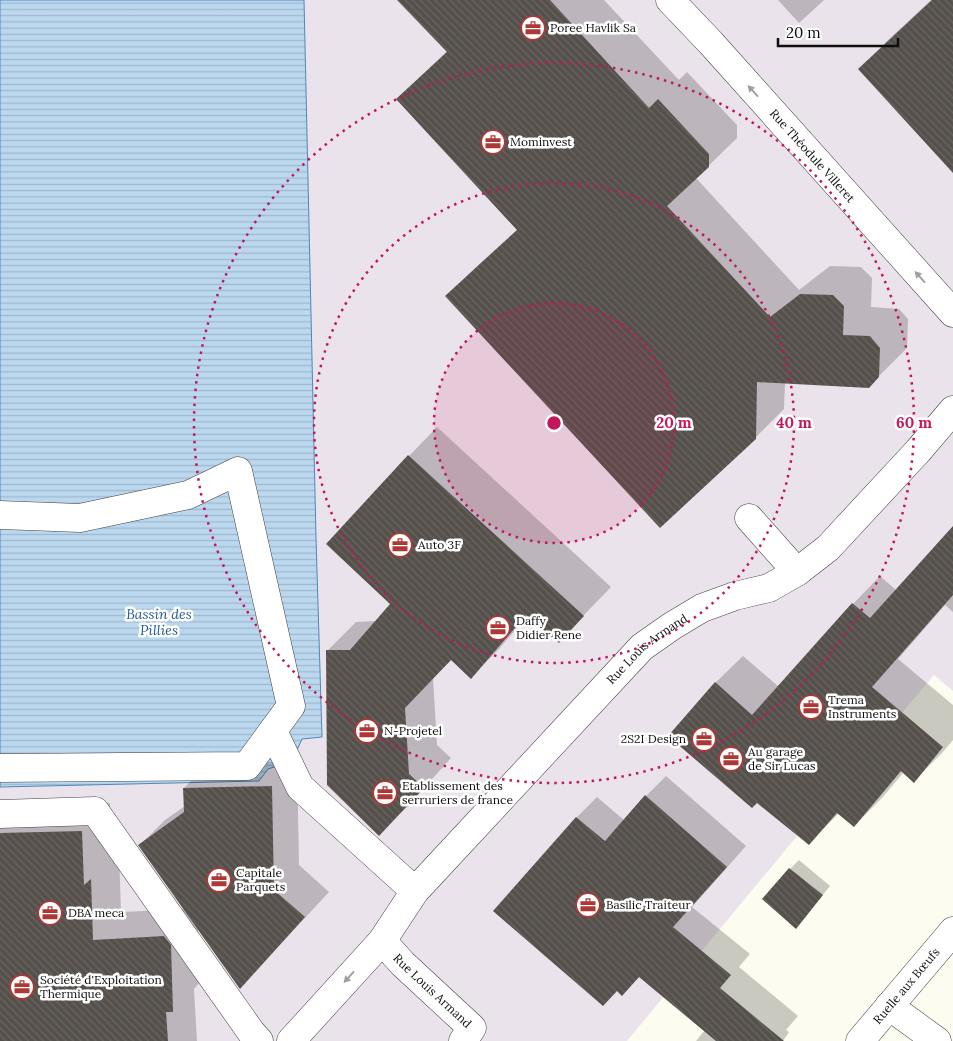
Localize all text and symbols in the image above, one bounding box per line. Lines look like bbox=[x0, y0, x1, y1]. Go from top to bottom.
office icon: Poree Havlik Sa bbox=[520, 15, 546, 41]
scale bar bbox=[778, 15, 898, 47]
place label: Poree Havlik Sa bbox=[550, 20, 636, 35]
text: 20 m bbox=[786, 23, 821, 42]
one-way arrow bbox=[747, 85, 759, 97]
street label: Rue Théodule Villeret bbox=[767, 106, 859, 206]
office icon: Mominvest bbox=[480, 129, 506, 155]
place label: Mominvest bbox=[510, 134, 572, 149]
one-way arrow bbox=[914, 271, 926, 283]
text: 20 m bbox=[656, 413, 692, 432]
text: 40 m bbox=[776, 413, 812, 432]
text: 60 m bbox=[896, 413, 932, 432]
centre of rings bbox=[545, 414, 563, 432]
office icon: Auto 3F bbox=[387, 532, 413, 558]
place label: Auto 3F bbox=[417, 537, 461, 552]
water label: Bassin des Pillies bbox=[126, 605, 192, 639]
street label: Rue Louis Armand bbox=[603, 610, 690, 687]
place label: Daffy Didier Rene bbox=[516, 613, 582, 642]
office icon: Daffy Didier Rene bbox=[485, 615, 511, 641]
place label: Trema Instruments bbox=[828, 692, 897, 721]
office icon: Trema Instruments bbox=[798, 694, 824, 720]
office icon: N-Projetel bbox=[354, 718, 380, 744]
place label: N-Projetel bbox=[384, 723, 442, 738]
office icon: 2S2I Design bbox=[691, 726, 717, 752]
place label: 2S2I Design bbox=[621, 731, 686, 746]
place label: Au garage de Sir Lucas bbox=[747, 744, 816, 773]
office icon: Au garage de Sir Lucas bbox=[718, 746, 744, 772]
place label: Etablissement des serruriers de france bbox=[402, 778, 513, 807]
office icon: Etablissement des serruriers de france bbox=[372, 780, 398, 806]
place label: Capitale Parquets bbox=[236, 865, 286, 894]
office icon: Capitale Parquets bbox=[206, 867, 232, 893]
office icon: Basilic Traiteur bbox=[575, 892, 601, 918]
place label: Basilic Traiteur bbox=[606, 897, 691, 912]
office icon: DBA meca bbox=[37, 900, 63, 926]
place label: DBA meca bbox=[68, 905, 124, 920]
street label: Ruelle aux Bœufs bbox=[870, 944, 943, 1027]
street label: Rue Louis Armand bbox=[390, 950, 475, 1031]
one-way arrow bbox=[343, 970, 355, 982]
place label: Société d'Exploitation Thermique bbox=[40, 972, 162, 1001]
office icon: Société d'Exploitation Thermique bbox=[9, 974, 35, 1000]

